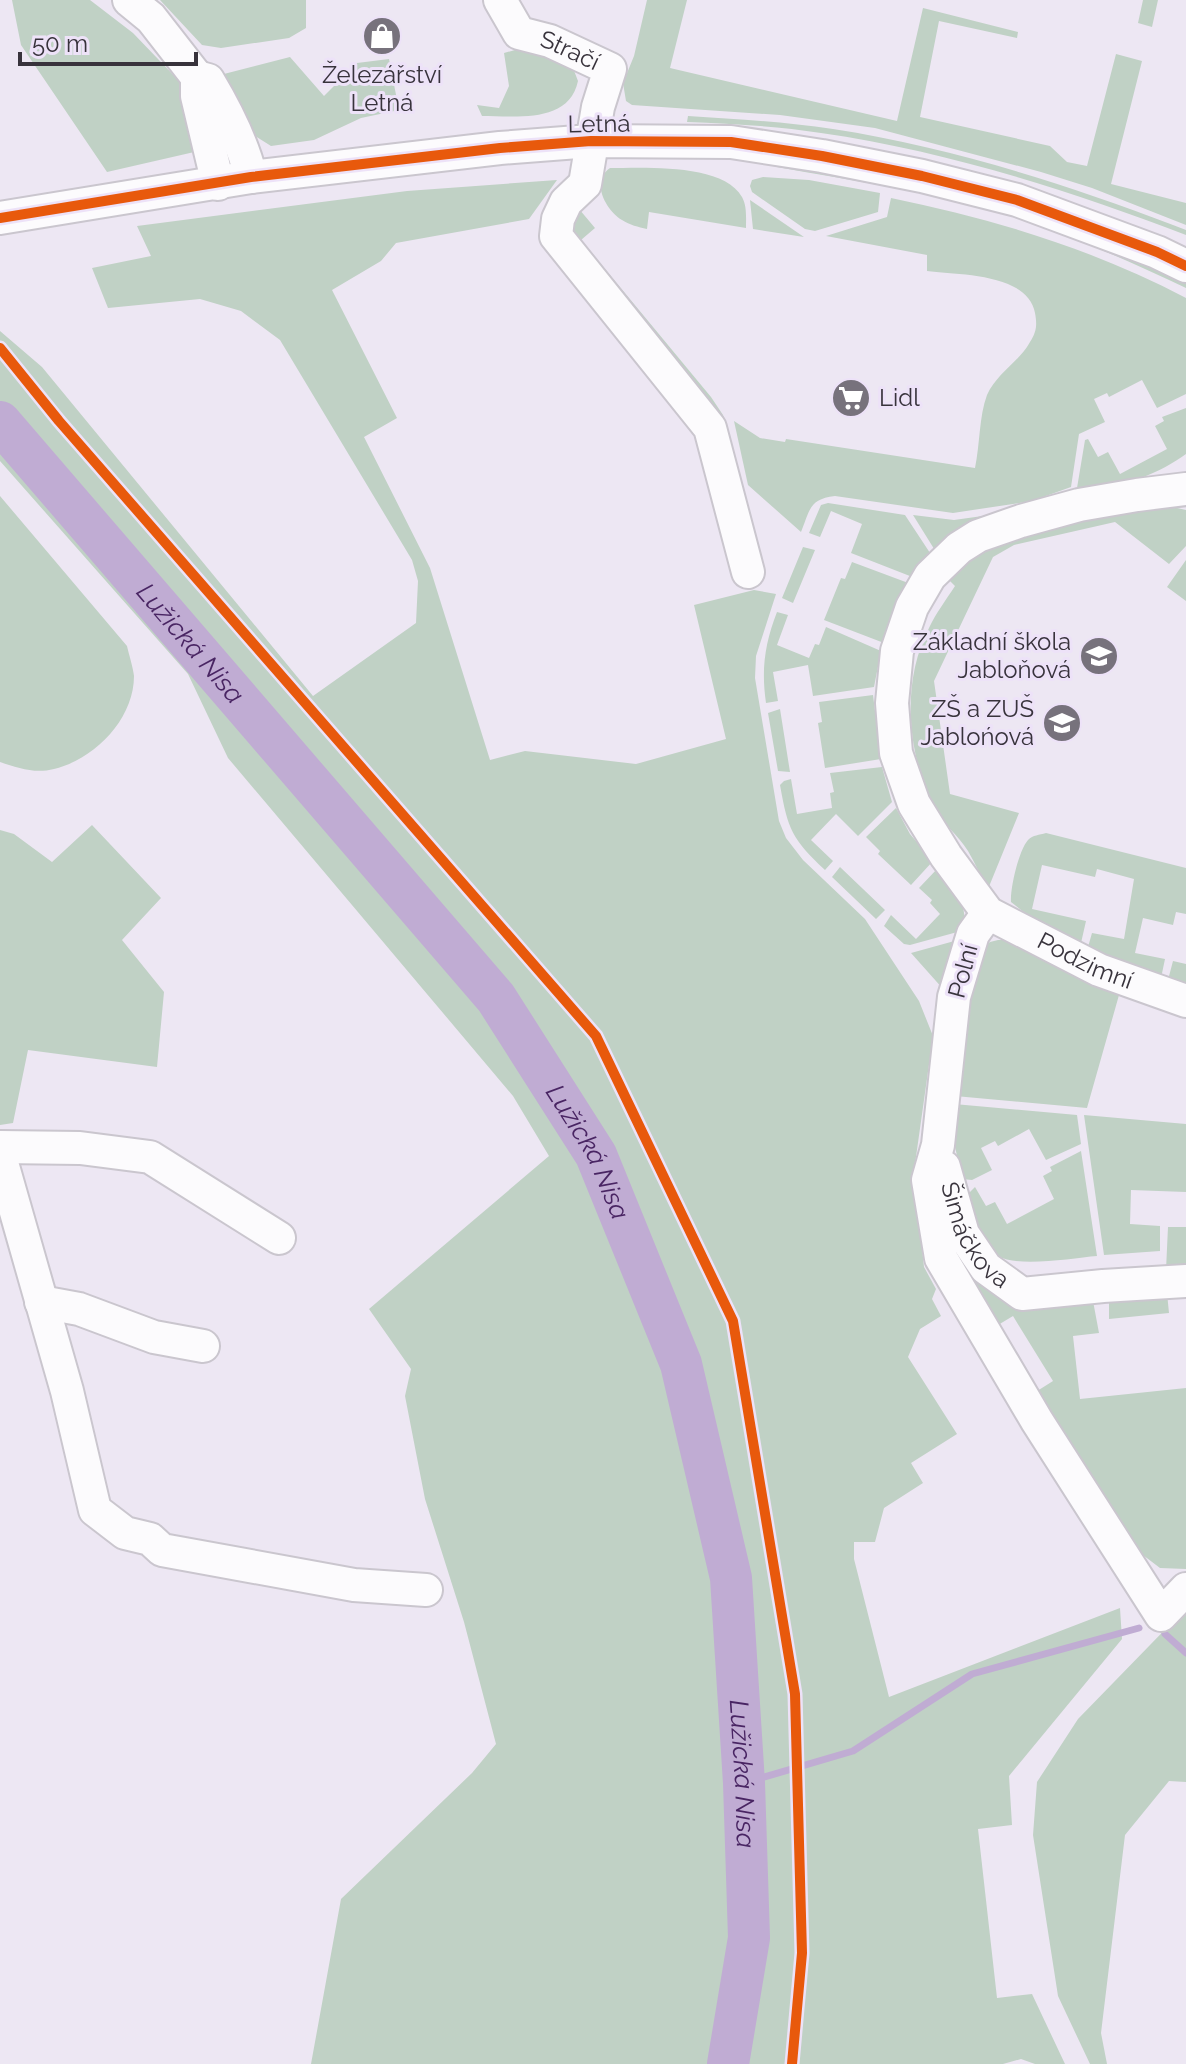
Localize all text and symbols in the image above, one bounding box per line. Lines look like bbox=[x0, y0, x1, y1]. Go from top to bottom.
shop icon: Železářství Letná bbox=[361, 15, 403, 57]
scale bar bbox=[20, 16, 196, 66]
street label: Stračí bbox=[538, 24, 605, 76]
text: 50 m bbox=[32, 29, 88, 58]
place label: Železářství Letná bbox=[322, 60, 443, 117]
street label: Letná bbox=[567, 108, 631, 139]
supermarket icon: Lidl bbox=[830, 377, 872, 419]
place label: Lidl bbox=[879, 383, 920, 412]
water label: Lužická Nisa bbox=[131, 577, 250, 709]
place label: Základní škola Jabloňová bbox=[913, 627, 1071, 684]
school or university icon: Základní škola Jabloňová bbox=[1078, 635, 1120, 677]
place label: ZŠ a ZUŠ Jablońová bbox=[921, 693, 1034, 751]
school or university icon: ZŠ a ZUŠ Jablońová bbox=[1041, 702, 1083, 744]
street label: Podzimní bbox=[1033, 926, 1138, 995]
street label: Polní bbox=[941, 940, 984, 1001]
water label: Lužická Nisa bbox=[540, 1079, 636, 1224]
street label: Šimáčkova bbox=[935, 1178, 1015, 1294]
water label: Lužická Nisa bbox=[724, 1699, 761, 1849]

